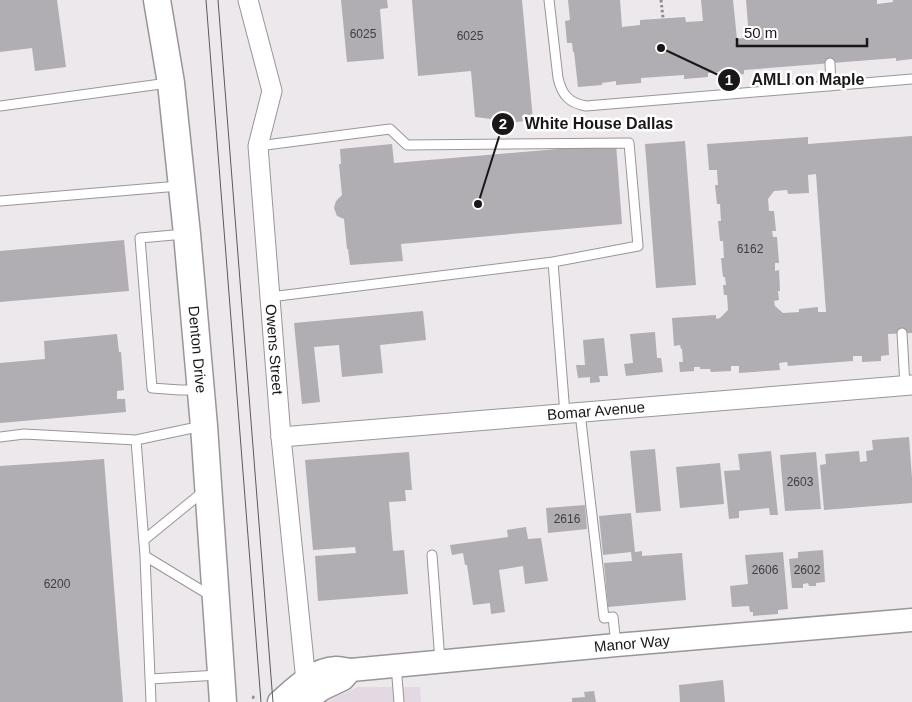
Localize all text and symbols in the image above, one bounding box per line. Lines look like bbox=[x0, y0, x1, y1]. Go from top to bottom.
scale bar bbox=[737, 15, 867, 47]
text: 50 m bbox=[744, 24, 777, 41]
house number: 6025 bbox=[350, 27, 377, 41]
house number: 6025 bbox=[457, 29, 484, 43]
callout: AMLI on Maple bbox=[716, 64, 874, 95]
text: 1 bbox=[725, 71, 733, 88]
text: AMLI on Maple bbox=[752, 71, 865, 88]
callout: White House Dallas bbox=[490, 108, 683, 139]
text: 2 bbox=[499, 115, 507, 132]
text: White House Dallas bbox=[525, 115, 673, 132]
house number: 6162 bbox=[737, 242, 764, 256]
street label: Owens Street bbox=[263, 303, 287, 396]
street label: Denton Drive bbox=[185, 305, 210, 394]
street label: Bomar Avenue bbox=[546, 398, 646, 423]
house number: 2603 bbox=[787, 475, 814, 489]
house number: 2616 bbox=[554, 512, 581, 526]
house number: 2606 bbox=[752, 563, 779, 577]
house number: 2602 bbox=[794, 563, 821, 577]
house number: 6200 bbox=[44, 577, 71, 591]
street label: Manor Way bbox=[593, 631, 671, 655]

